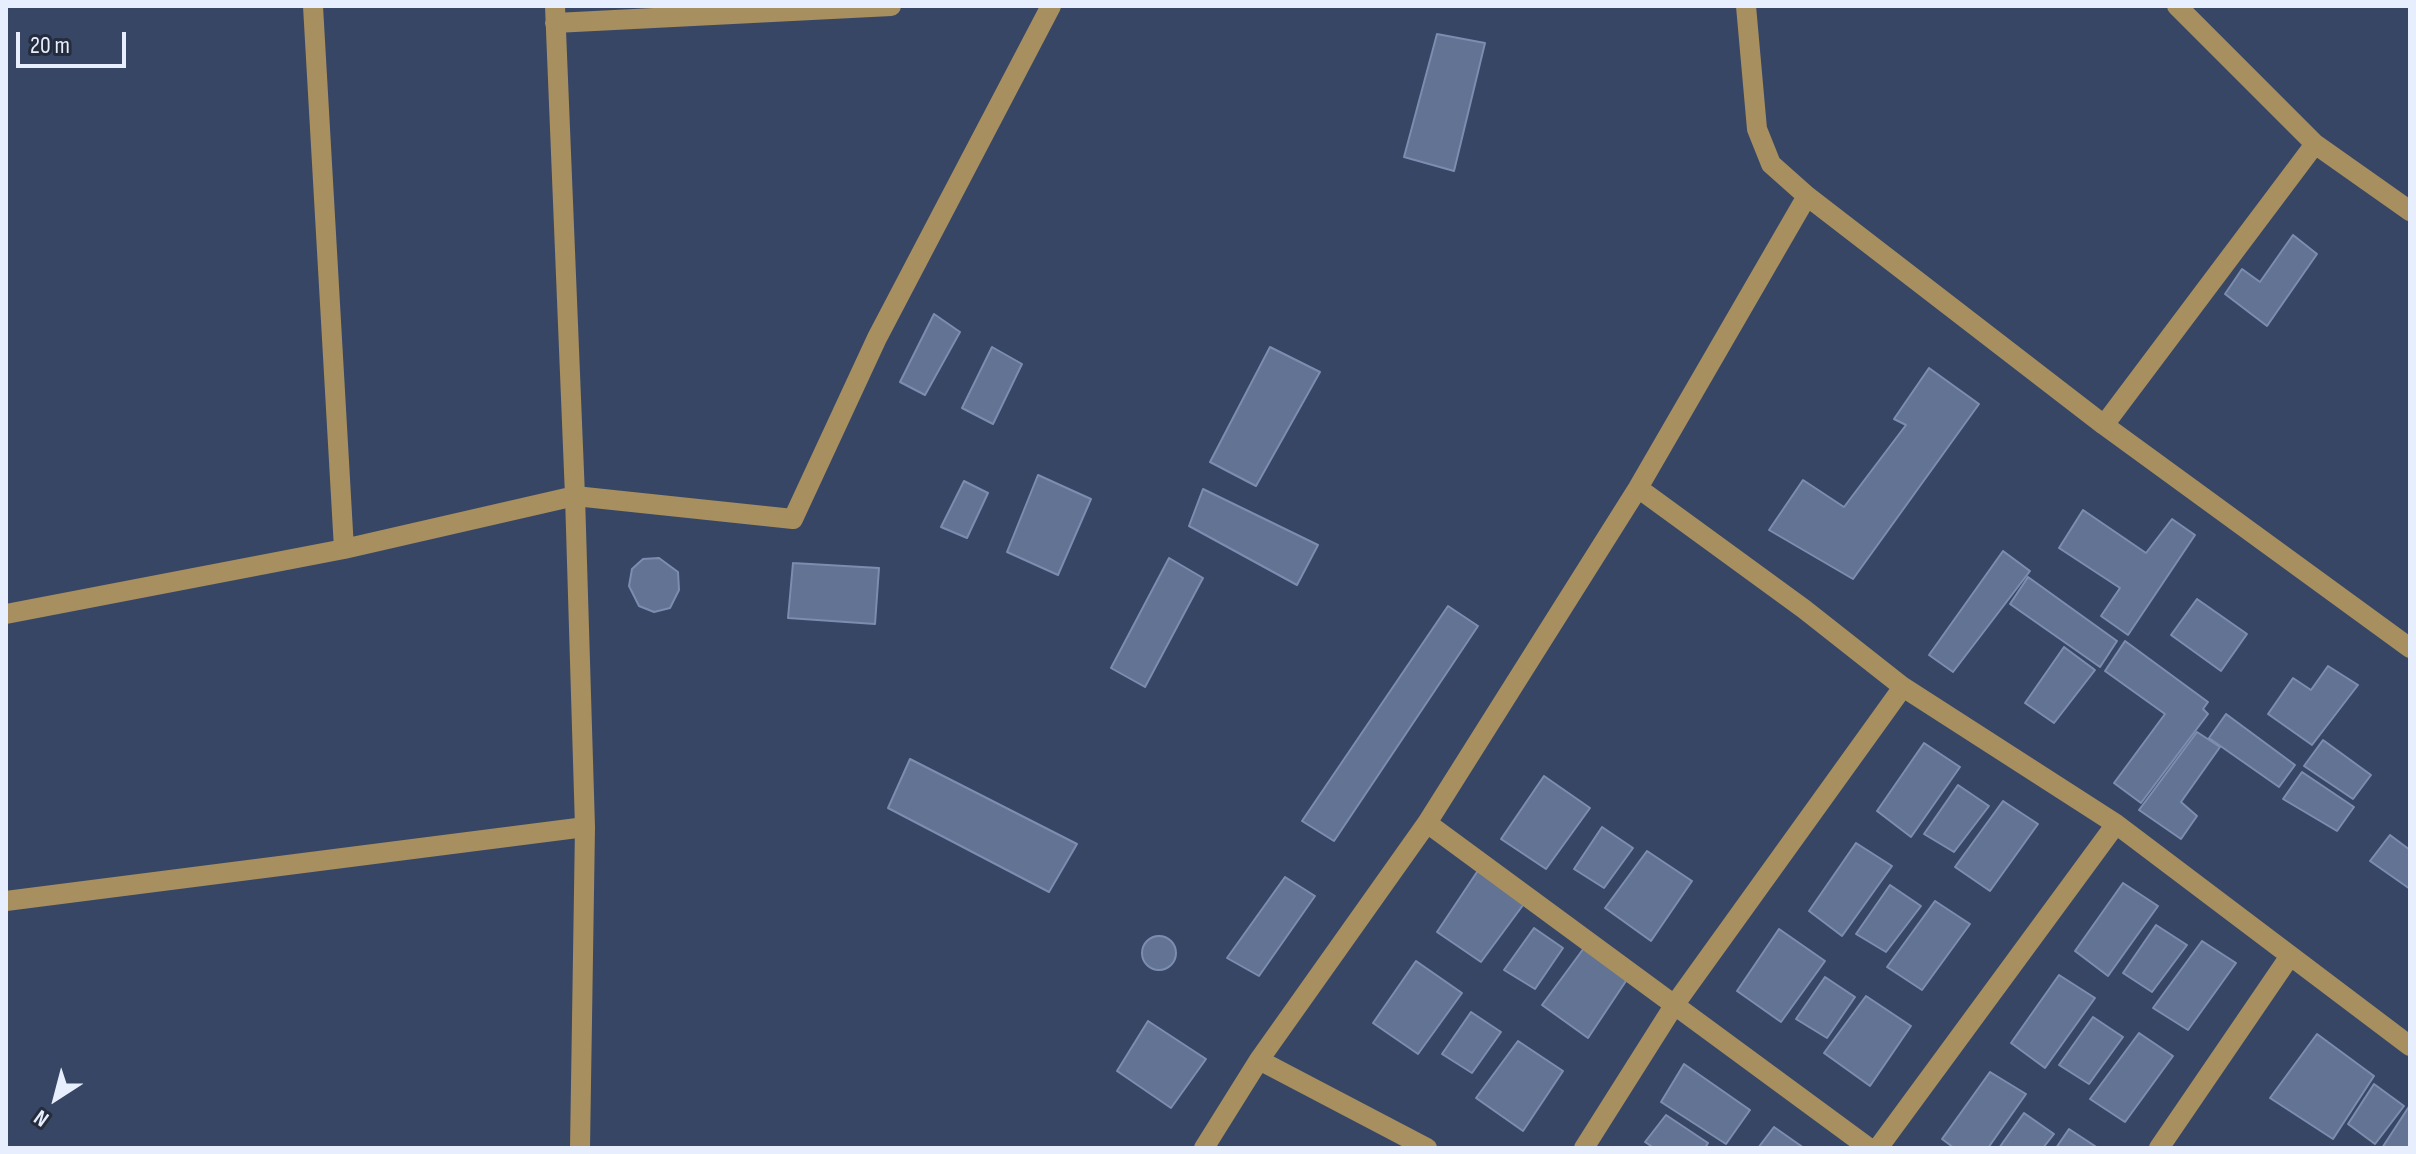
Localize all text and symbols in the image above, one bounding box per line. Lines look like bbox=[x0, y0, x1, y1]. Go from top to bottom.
scale bar bbox=[20, 16, 130, 66]
text: 20 m bbox=[30, 31, 70, 60]
north arrow bbox=[16, 1058, 96, 1138]
text: N bbox=[29, 1103, 54, 1132]

